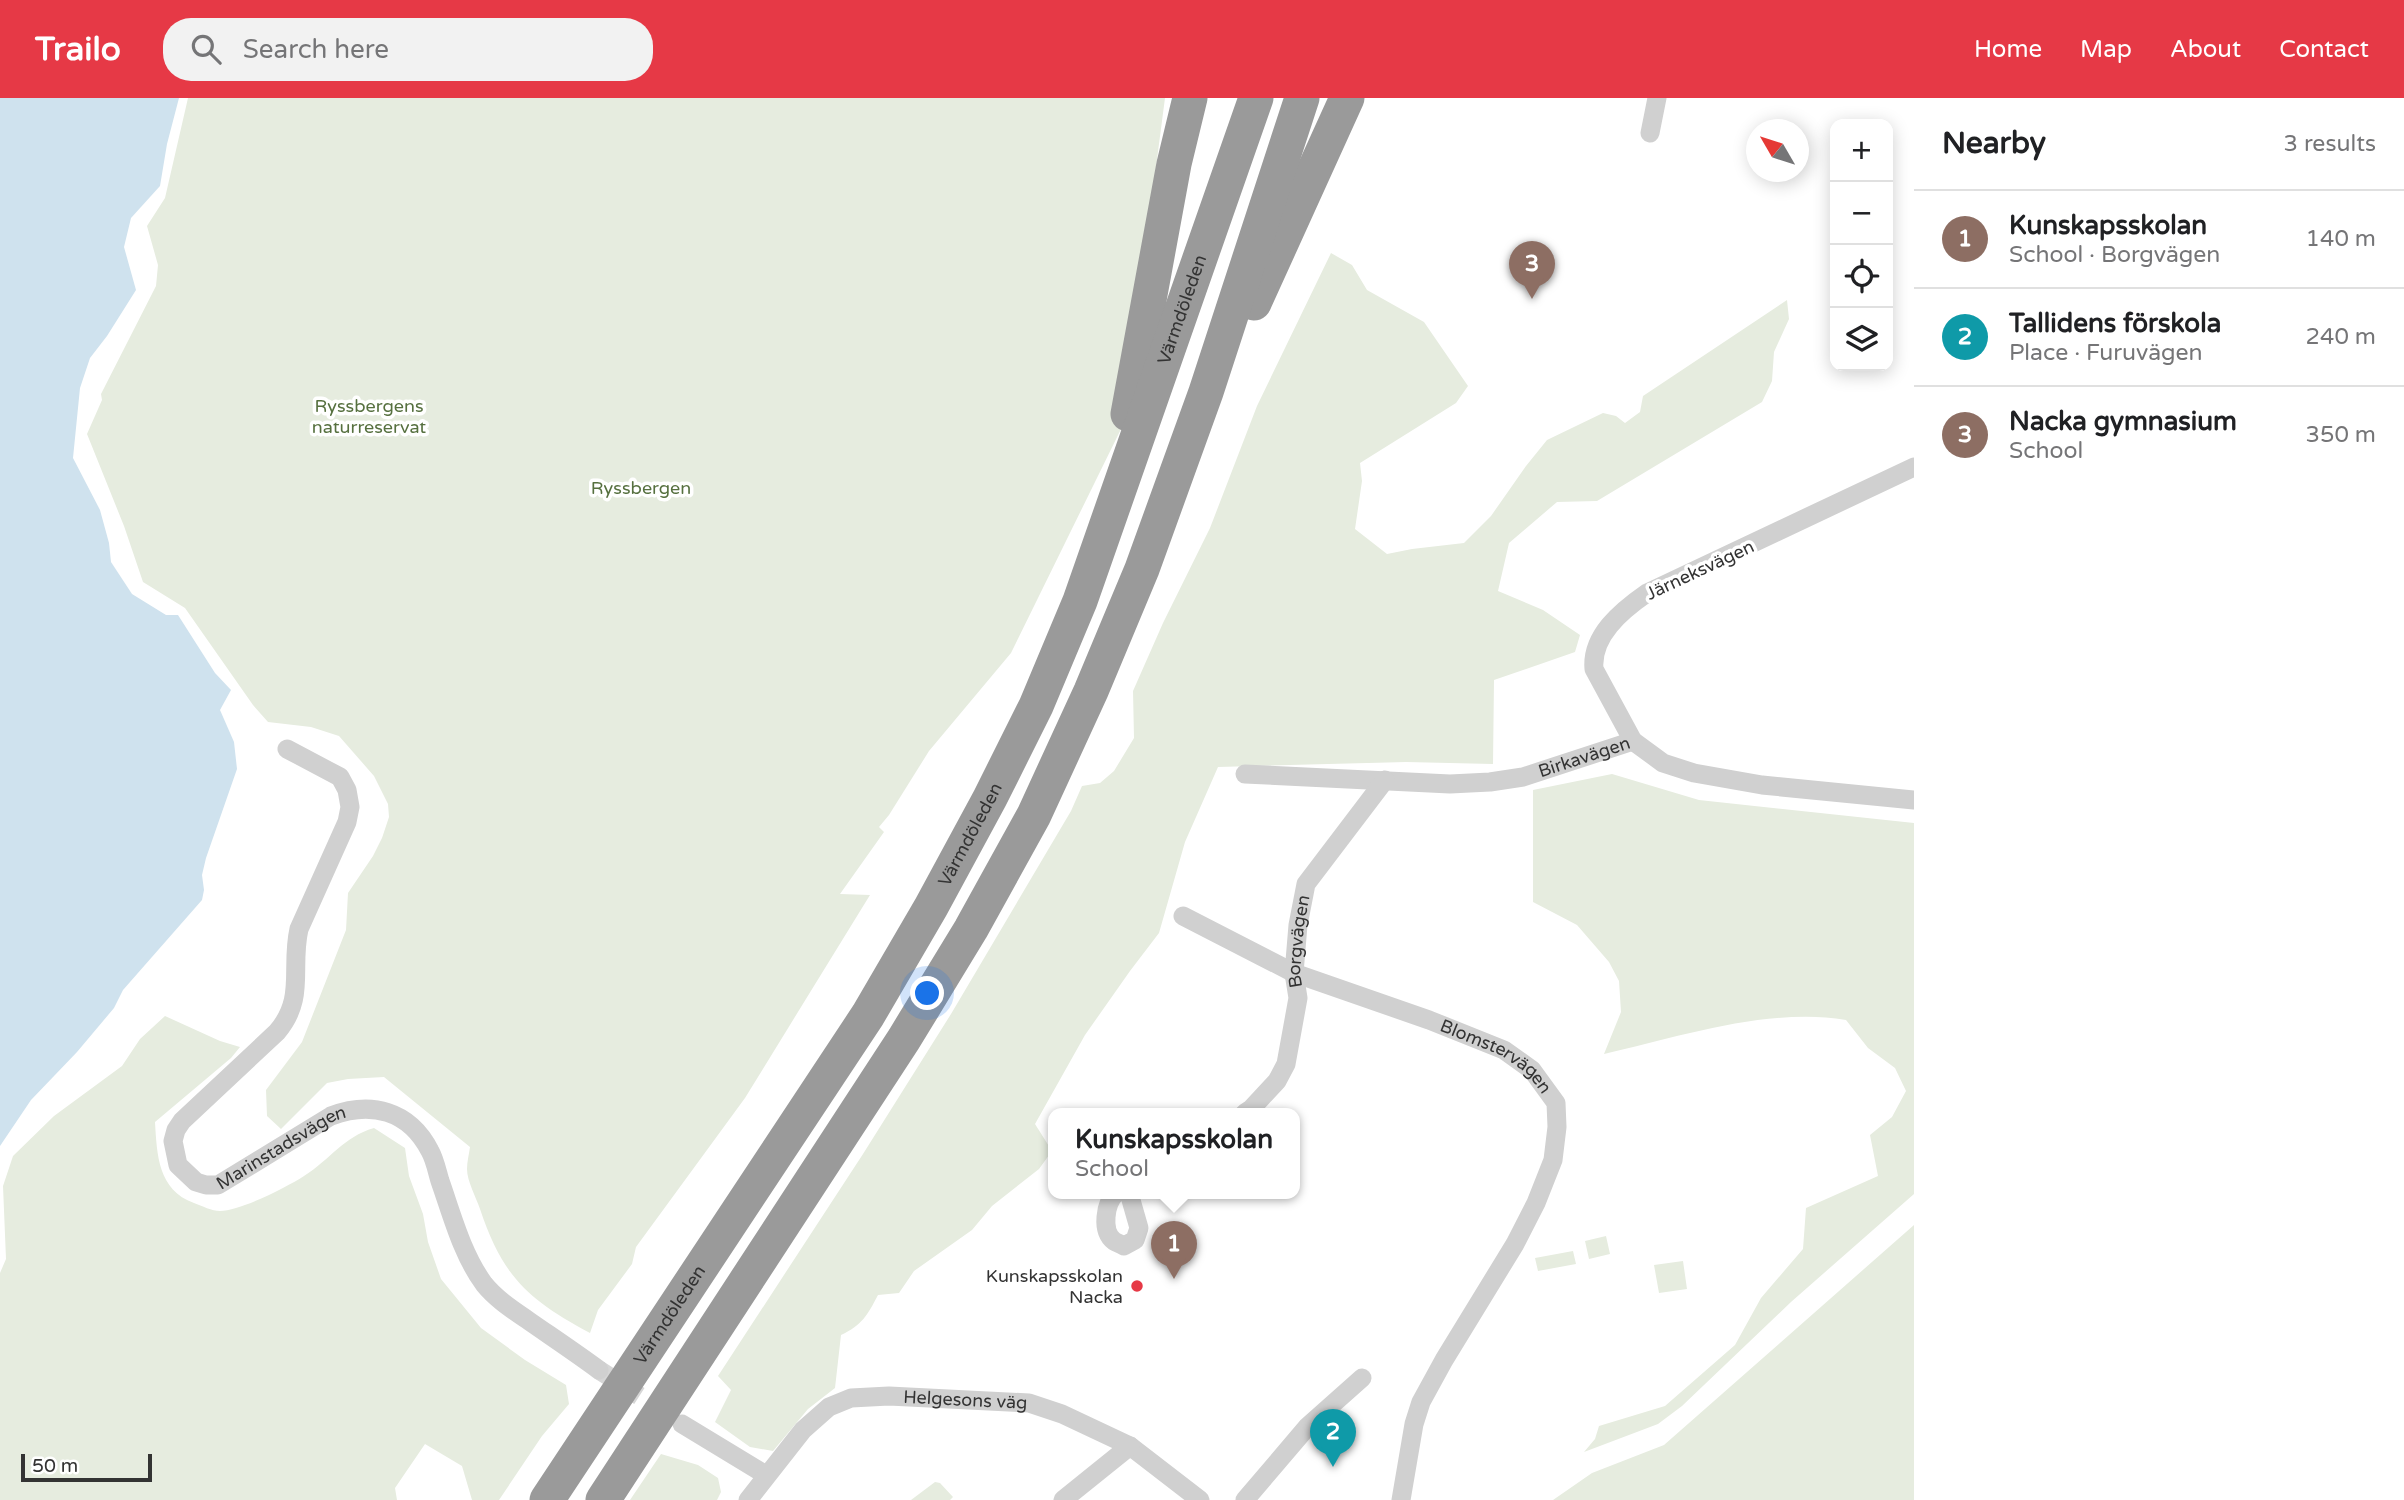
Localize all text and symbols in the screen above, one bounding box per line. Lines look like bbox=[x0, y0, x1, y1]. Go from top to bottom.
search box bbox=[163, 18, 653, 81]
text: Trailo bbox=[35, 30, 121, 69]
icon: search bbox=[187, 30, 225, 68]
text: Search here bbox=[243, 34, 389, 65]
text: Home bbox=[1974, 35, 2042, 64]
text: Map bbox=[2080, 35, 2132, 64]
text: About bbox=[2170, 35, 2241, 64]
text: Contact bbox=[2279, 35, 2369, 64]
north arrow bbox=[1746, 119, 1809, 182]
map controls bbox=[1830, 119, 1893, 371]
button: + bbox=[1830, 119, 1893, 182]
text: Nearby bbox=[1942, 125, 2046, 162]
text: 3 results bbox=[2283, 130, 2376, 158]
button: − bbox=[1830, 182, 1893, 245]
text: Kunskapsskolan bbox=[2009, 210, 2207, 241]
text: 1 bbox=[1958, 225, 1972, 253]
text: 140 m bbox=[2306, 225, 2376, 253]
pin: 3 bbox=[1509, 241, 1555, 299]
text: School · Borgvägen bbox=[2009, 241, 2220, 269]
button: locate bbox=[1830, 245, 1893, 308]
street label: Värmdöleden bbox=[1153, 252, 1211, 367]
button: layers bbox=[1830, 308, 1893, 371]
text: Tallidens förskola bbox=[2009, 308, 2221, 339]
text: 2 bbox=[1958, 323, 1972, 351]
text: 240 m bbox=[2306, 323, 2376, 351]
text: Place · Furuvägen bbox=[2009, 339, 2203, 367]
park label: Ryssbergens naturreservat bbox=[312, 395, 426, 438]
text: Nacka gymnasium bbox=[2009, 406, 2237, 437]
text: 3 bbox=[1958, 421, 1972, 449]
text: 350 m bbox=[2306, 421, 2376, 449]
text: School bbox=[2009, 437, 2083, 465]
park label: Ryssbergen bbox=[591, 477, 691, 499]
street label: Järneksvägen bbox=[1642, 535, 1758, 605]
street label: Birkavägen bbox=[1535, 732, 1633, 782]
street label: Värmdöleden bbox=[933, 779, 1007, 890]
street label: Borgvägen bbox=[1283, 893, 1315, 989]
your location bbox=[910, 976, 944, 1010]
street label: Blomstervägen bbox=[1437, 1015, 1556, 1098]
street label: Marinstadsvägen bbox=[212, 1101, 348, 1194]
popup bbox=[1048, 1108, 1300, 1199]
text: Kunskapsskolan bbox=[1075, 1124, 1273, 1155]
text: School bbox=[1075, 1155, 1149, 1183]
pin: 1 bbox=[1151, 1221, 1197, 1279]
street label: Värmdöleden bbox=[629, 1261, 710, 1369]
place label: Kunskapsskolan Nacka bbox=[986, 1265, 1123, 1308]
marker: Kunskapsskolan Nacka bbox=[1129, 1278, 1145, 1294]
street label: Helgesons väg bbox=[903, 1386, 1028, 1414]
pin: 2 bbox=[1310, 1409, 1356, 1467]
scale bar bbox=[21, 1451, 152, 1483]
text: 50 m bbox=[32, 1455, 78, 1477]

